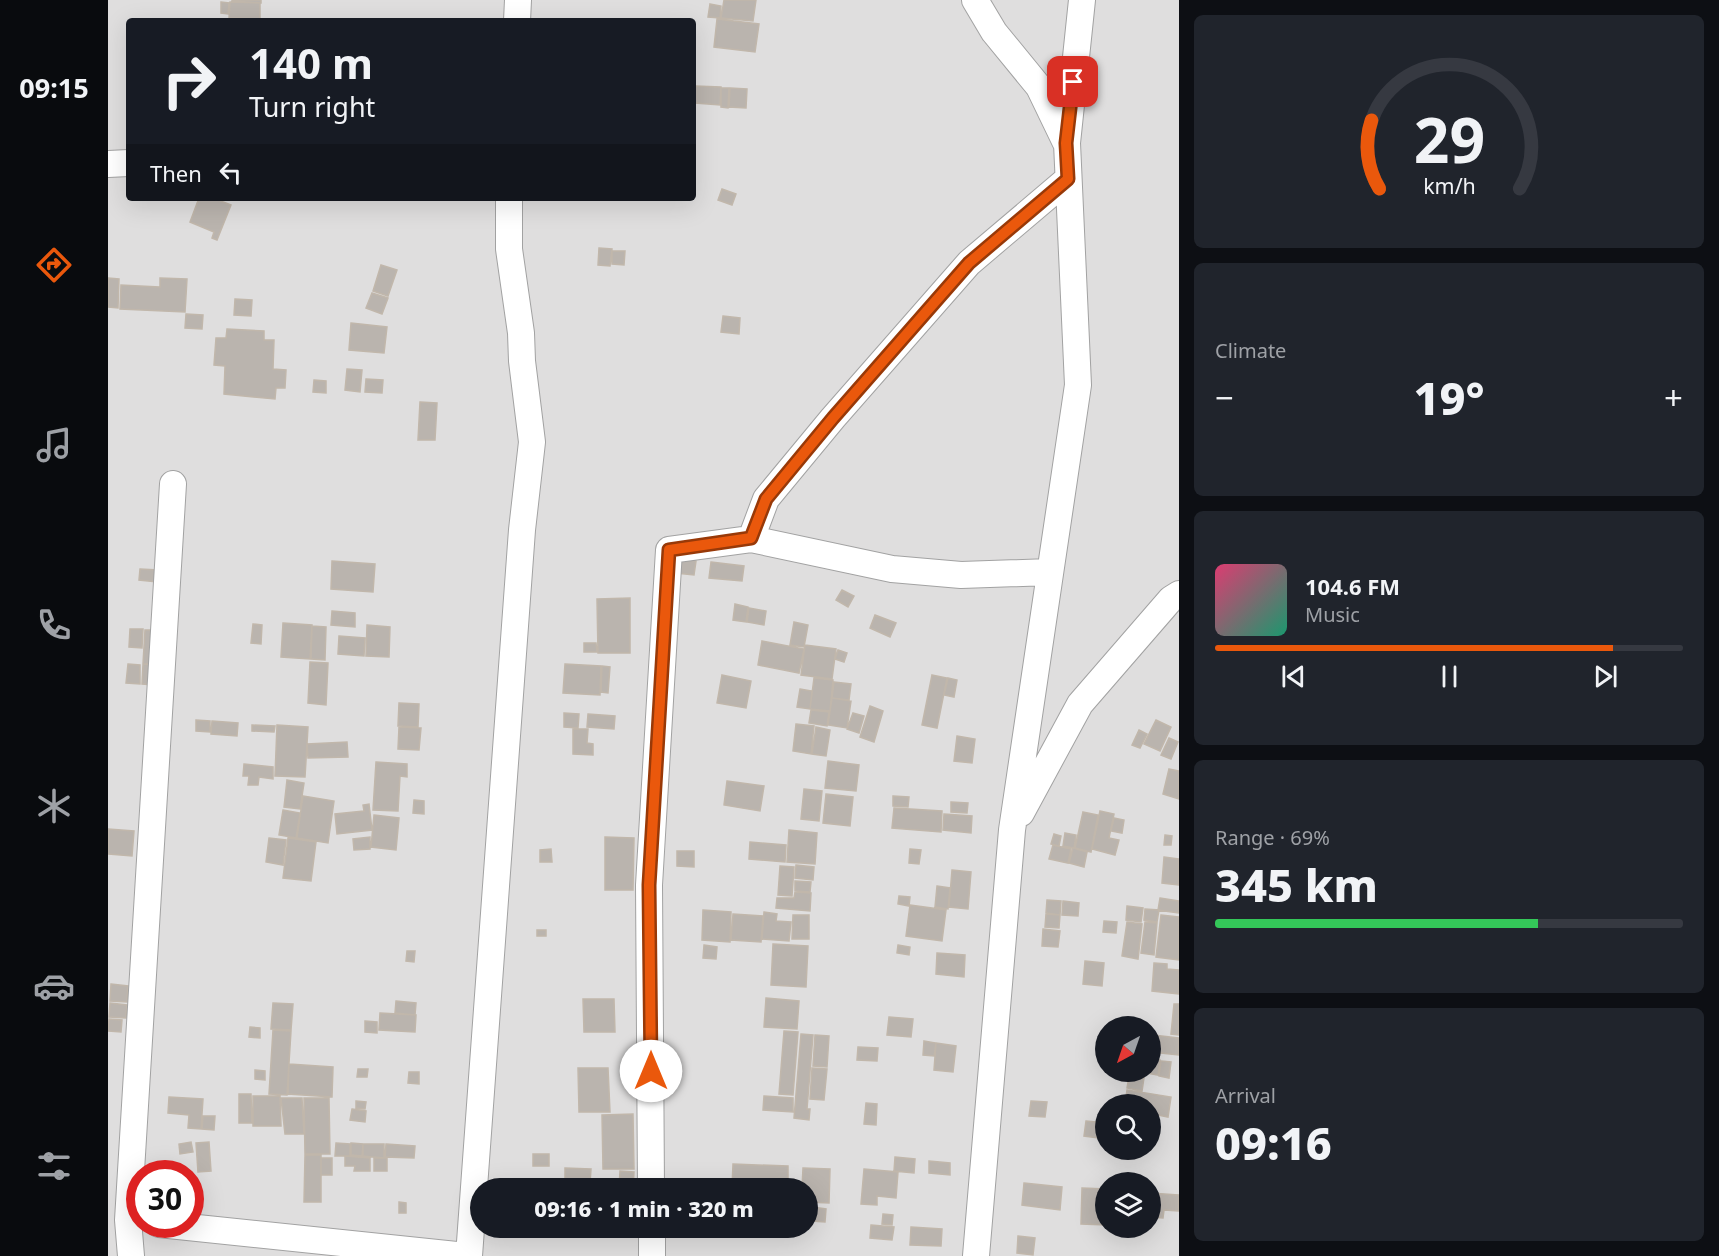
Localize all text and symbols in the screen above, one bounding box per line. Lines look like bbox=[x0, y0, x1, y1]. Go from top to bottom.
text: 140 m bbox=[249, 34, 373, 91]
icon: right bbox=[150, 42, 228, 120]
pin bbox=[1047, 56, 1098, 107]
icon: arrive bbox=[1056, 65, 1089, 98]
text: 09:15 bbox=[19, 69, 89, 106]
text: Turn right bbox=[249, 88, 375, 125]
text: 29 bbox=[1413, 96, 1485, 181]
icon: left bbox=[214, 156, 247, 189]
text: Then bbox=[150, 158, 202, 188]
text: km/h bbox=[1423, 171, 1475, 200]
icon: directions bbox=[33, 244, 75, 286]
text: Climate bbox=[1215, 337, 1286, 364]
text: 19° bbox=[1413, 367, 1485, 428]
text: − bbox=[1215, 375, 1234, 420]
text: + bbox=[1664, 375, 1683, 420]
icon: music bbox=[33, 424, 75, 466]
text: 104.6 FM bbox=[1305, 571, 1400, 601]
text: Music bbox=[1305, 601, 1360, 628]
icon: phone bbox=[33, 604, 75, 646]
icon: previous bbox=[1277, 660, 1310, 693]
icon: pause bbox=[1433, 660, 1466, 693]
icon: next bbox=[1589, 660, 1622, 693]
icon: climate bbox=[33, 785, 75, 827]
text: Range · 69% bbox=[1215, 824, 1330, 851]
text: 345 km bbox=[1215, 854, 1378, 915]
icon: car bbox=[33, 965, 75, 1007]
north arrow bbox=[1095, 1016, 1161, 1082]
map controls bbox=[1095, 1016, 1161, 1238]
position arrow bbox=[619, 1039, 683, 1103]
text: Arrival bbox=[1215, 1082, 1276, 1109]
button: search bbox=[1095, 1094, 1161, 1160]
text: 09:16 bbox=[1215, 1112, 1332, 1173]
icon: filters bbox=[33, 1145, 75, 1187]
speed limit sign: 30 bbox=[126, 1160, 204, 1238]
button: layers bbox=[1095, 1172, 1161, 1238]
text: 09:16 · 1 min · 320 m bbox=[534, 1193, 754, 1223]

